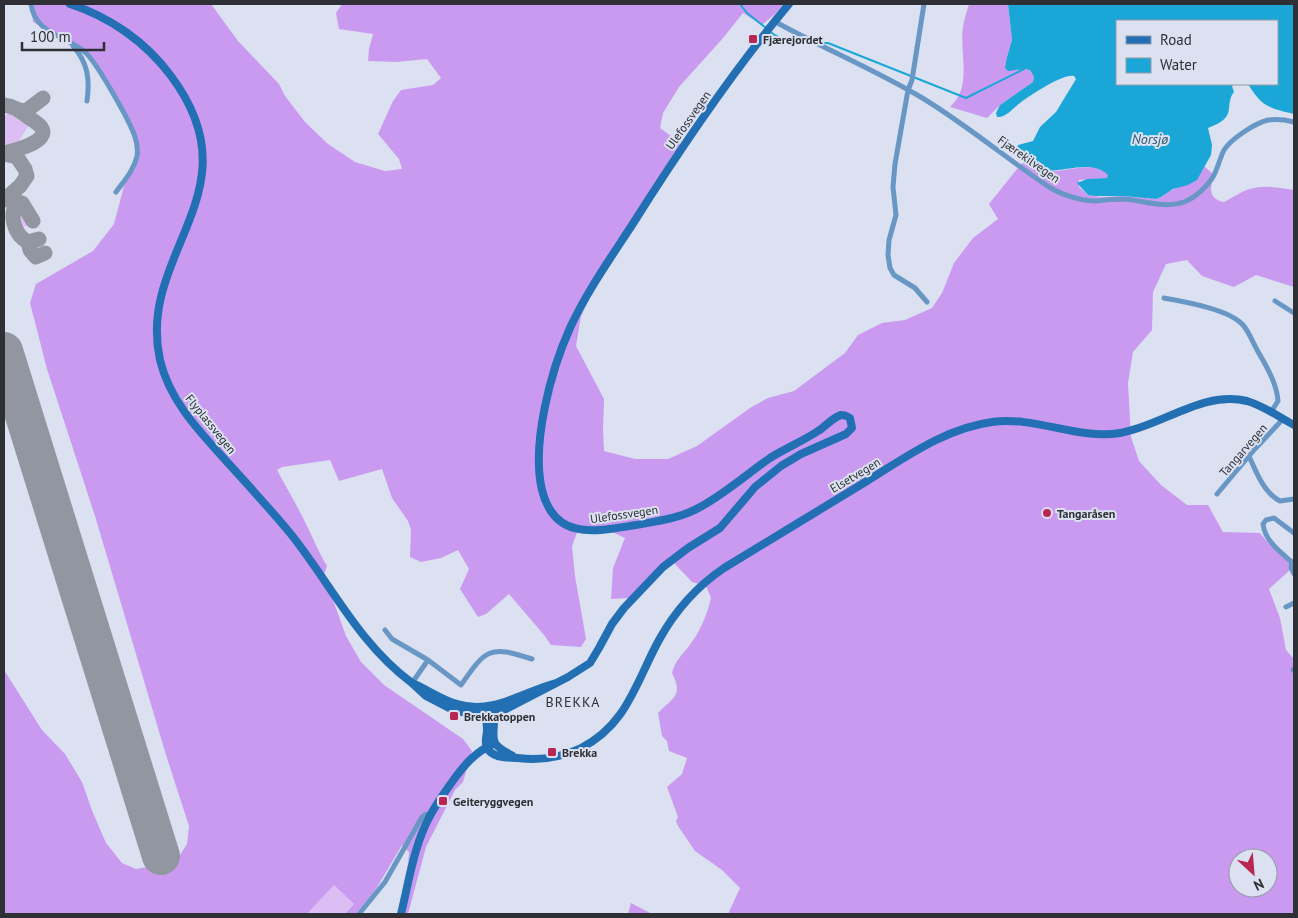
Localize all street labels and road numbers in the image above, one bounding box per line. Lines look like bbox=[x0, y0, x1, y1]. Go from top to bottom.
street label: Ulefossvegen bbox=[662, 88, 714, 152]
street label: Fjærekilvegen bbox=[995, 132, 1063, 186]
street label: Flyplassvegen bbox=[182, 391, 240, 457]
street label: Tangarvegen bbox=[1216, 421, 1270, 479]
street label: Elsetvegen bbox=[827, 454, 883, 496]
street label: Ulefossvegen bbox=[589, 502, 659, 526]

